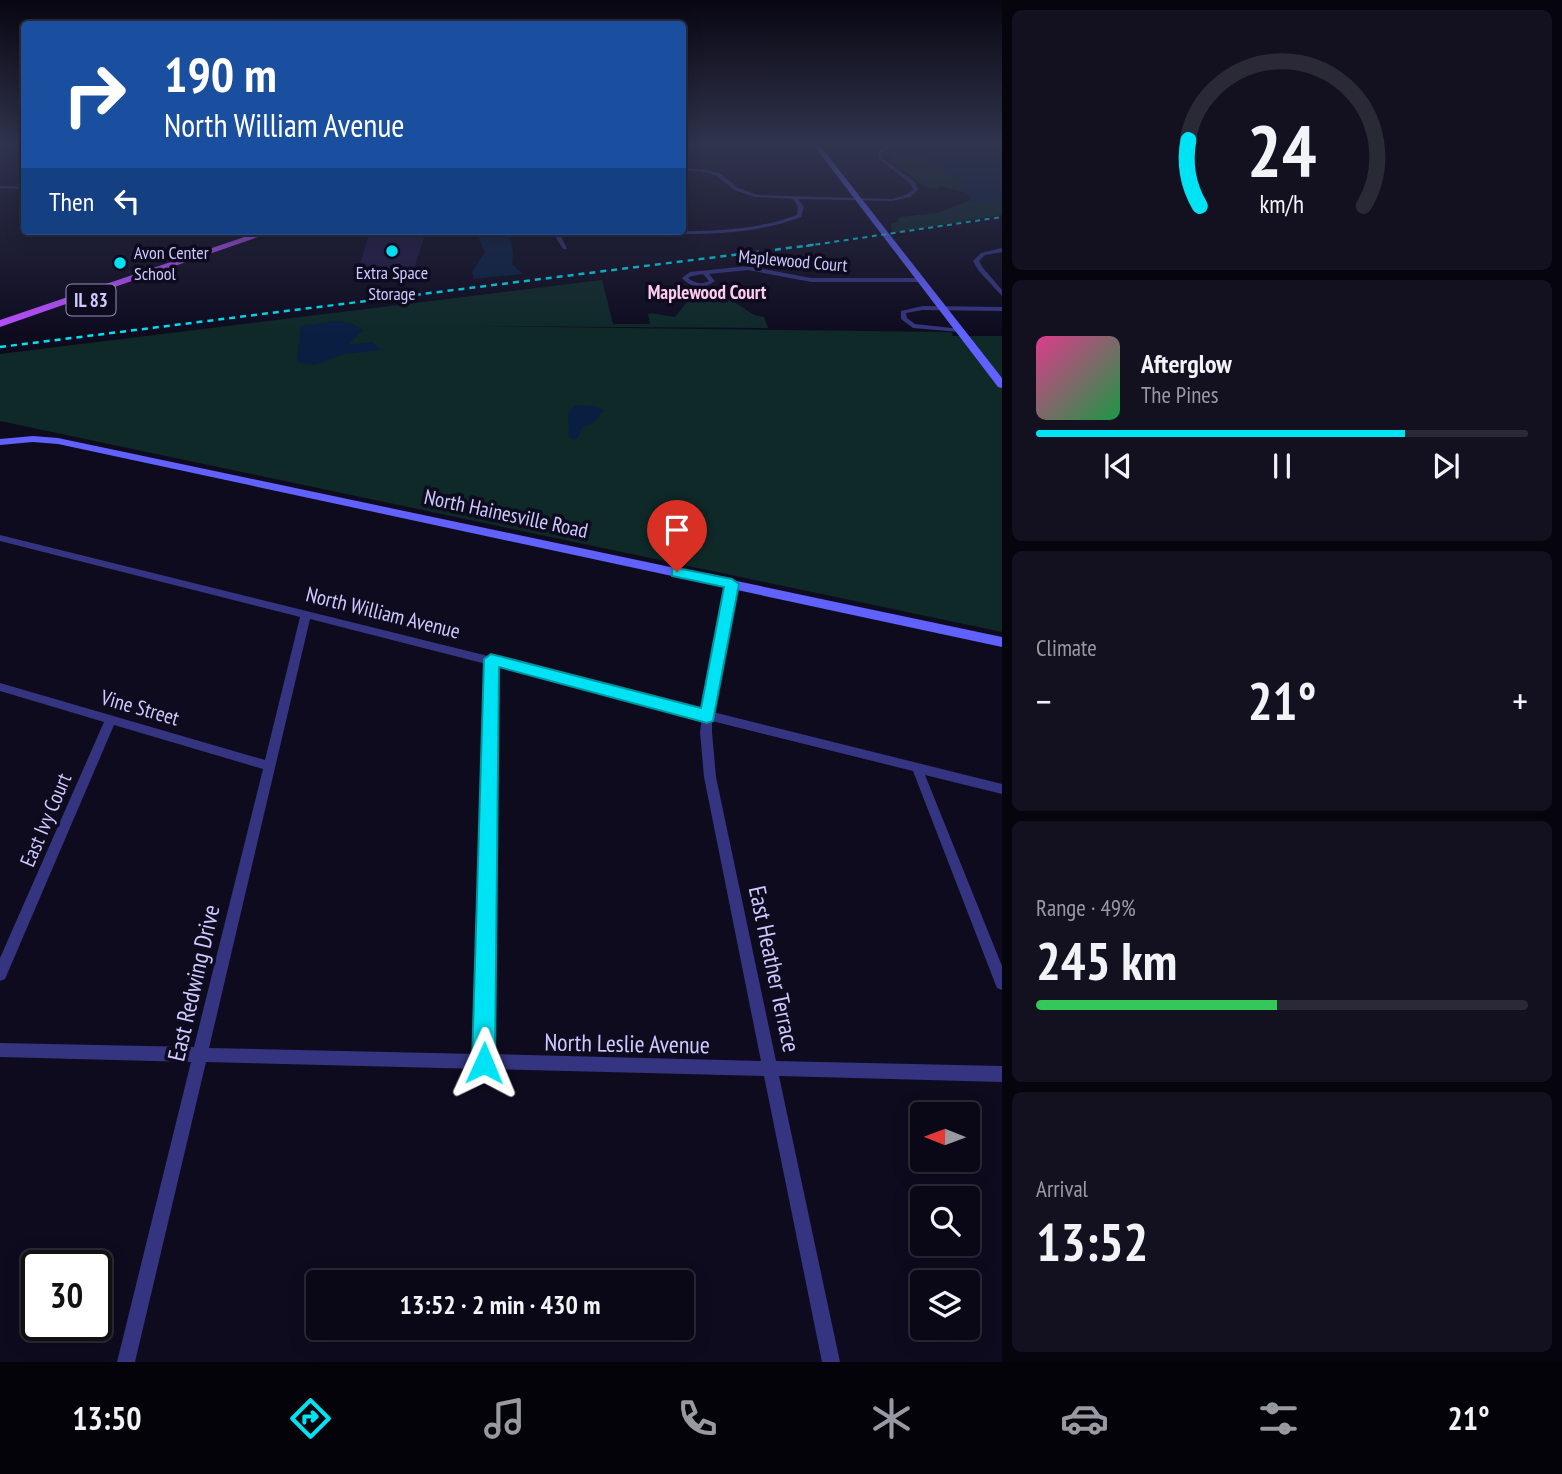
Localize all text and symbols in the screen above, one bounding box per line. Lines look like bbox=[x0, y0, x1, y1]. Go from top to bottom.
text: 190 m bbox=[164, 42, 277, 106]
icon: right bbox=[49, 49, 140, 140]
text: 24 bbox=[1247, 103, 1317, 197]
text: North William Avenue bbox=[164, 104, 405, 146]
icon: left bbox=[108, 182, 146, 220]
text: Then bbox=[49, 185, 94, 218]
text: km/h bbox=[1260, 188, 1304, 220]
place label: Avon Center School bbox=[134, 241, 209, 285]
marker: Extra Space Storage bbox=[384, 243, 400, 259]
street label: Maplewood Court bbox=[738, 244, 849, 277]
marker: Avon Center School bbox=[112, 255, 128, 271]
place label: Extra Space Storage bbox=[356, 261, 428, 305]
district label: Maplewood Court bbox=[648, 280, 767, 304]
road number: IL 83 bbox=[66, 284, 116, 316]
text: Afterglow bbox=[1141, 347, 1232, 380]
text: The Pines bbox=[1141, 380, 1219, 409]
icon: previous bbox=[1099, 447, 1137, 485]
icon: pause bbox=[1263, 447, 1301, 485]
icon: next bbox=[1427, 447, 1465, 485]
street label: North Hainesville Road bbox=[422, 483, 590, 544]
pin bbox=[647, 500, 707, 572]
icon: arrive bbox=[658, 511, 696, 549]
street label: North William Avenue bbox=[303, 580, 463, 645]
text: Climate bbox=[1036, 633, 1097, 662]
text: 21° bbox=[1248, 667, 1316, 734]
text: − bbox=[1036, 676, 1052, 725]
text: + bbox=[1512, 676, 1528, 725]
street label: Vine Street bbox=[97, 683, 183, 732]
street label: East Ivy Court bbox=[14, 769, 77, 871]
street label: East Heather Terrace bbox=[742, 883, 807, 1055]
text: Range · 49% bbox=[1036, 893, 1136, 922]
street label: East Redwing Drive bbox=[160, 902, 227, 1064]
text: 245 km bbox=[1036, 927, 1177, 994]
position arrow bbox=[447, 1026, 521, 1100]
street label: North Leslie Avenue bbox=[544, 1027, 710, 1060]
north arrow bbox=[910, 1102, 980, 1172]
map controls bbox=[910, 1102, 980, 1340]
text: Arrival bbox=[1036, 1174, 1088, 1203]
button: search bbox=[910, 1186, 980, 1256]
text: 13:52 bbox=[1036, 1208, 1148, 1275]
speed limit sign: 30 bbox=[21, 1250, 112, 1341]
button: layers bbox=[910, 1270, 980, 1340]
text: 13:52 · 2 min · 430 m bbox=[400, 1288, 600, 1321]
icon: directions bbox=[286, 1394, 335, 1443]
icon: music bbox=[480, 1394, 529, 1443]
icon: phone bbox=[673, 1394, 722, 1443]
icon: climate bbox=[867, 1394, 916, 1443]
icon: car bbox=[1060, 1394, 1109, 1443]
icon: filters bbox=[1254, 1394, 1303, 1443]
text: 13:50 bbox=[72, 1397, 142, 1439]
text: 21° bbox=[1447, 1397, 1490, 1439]

